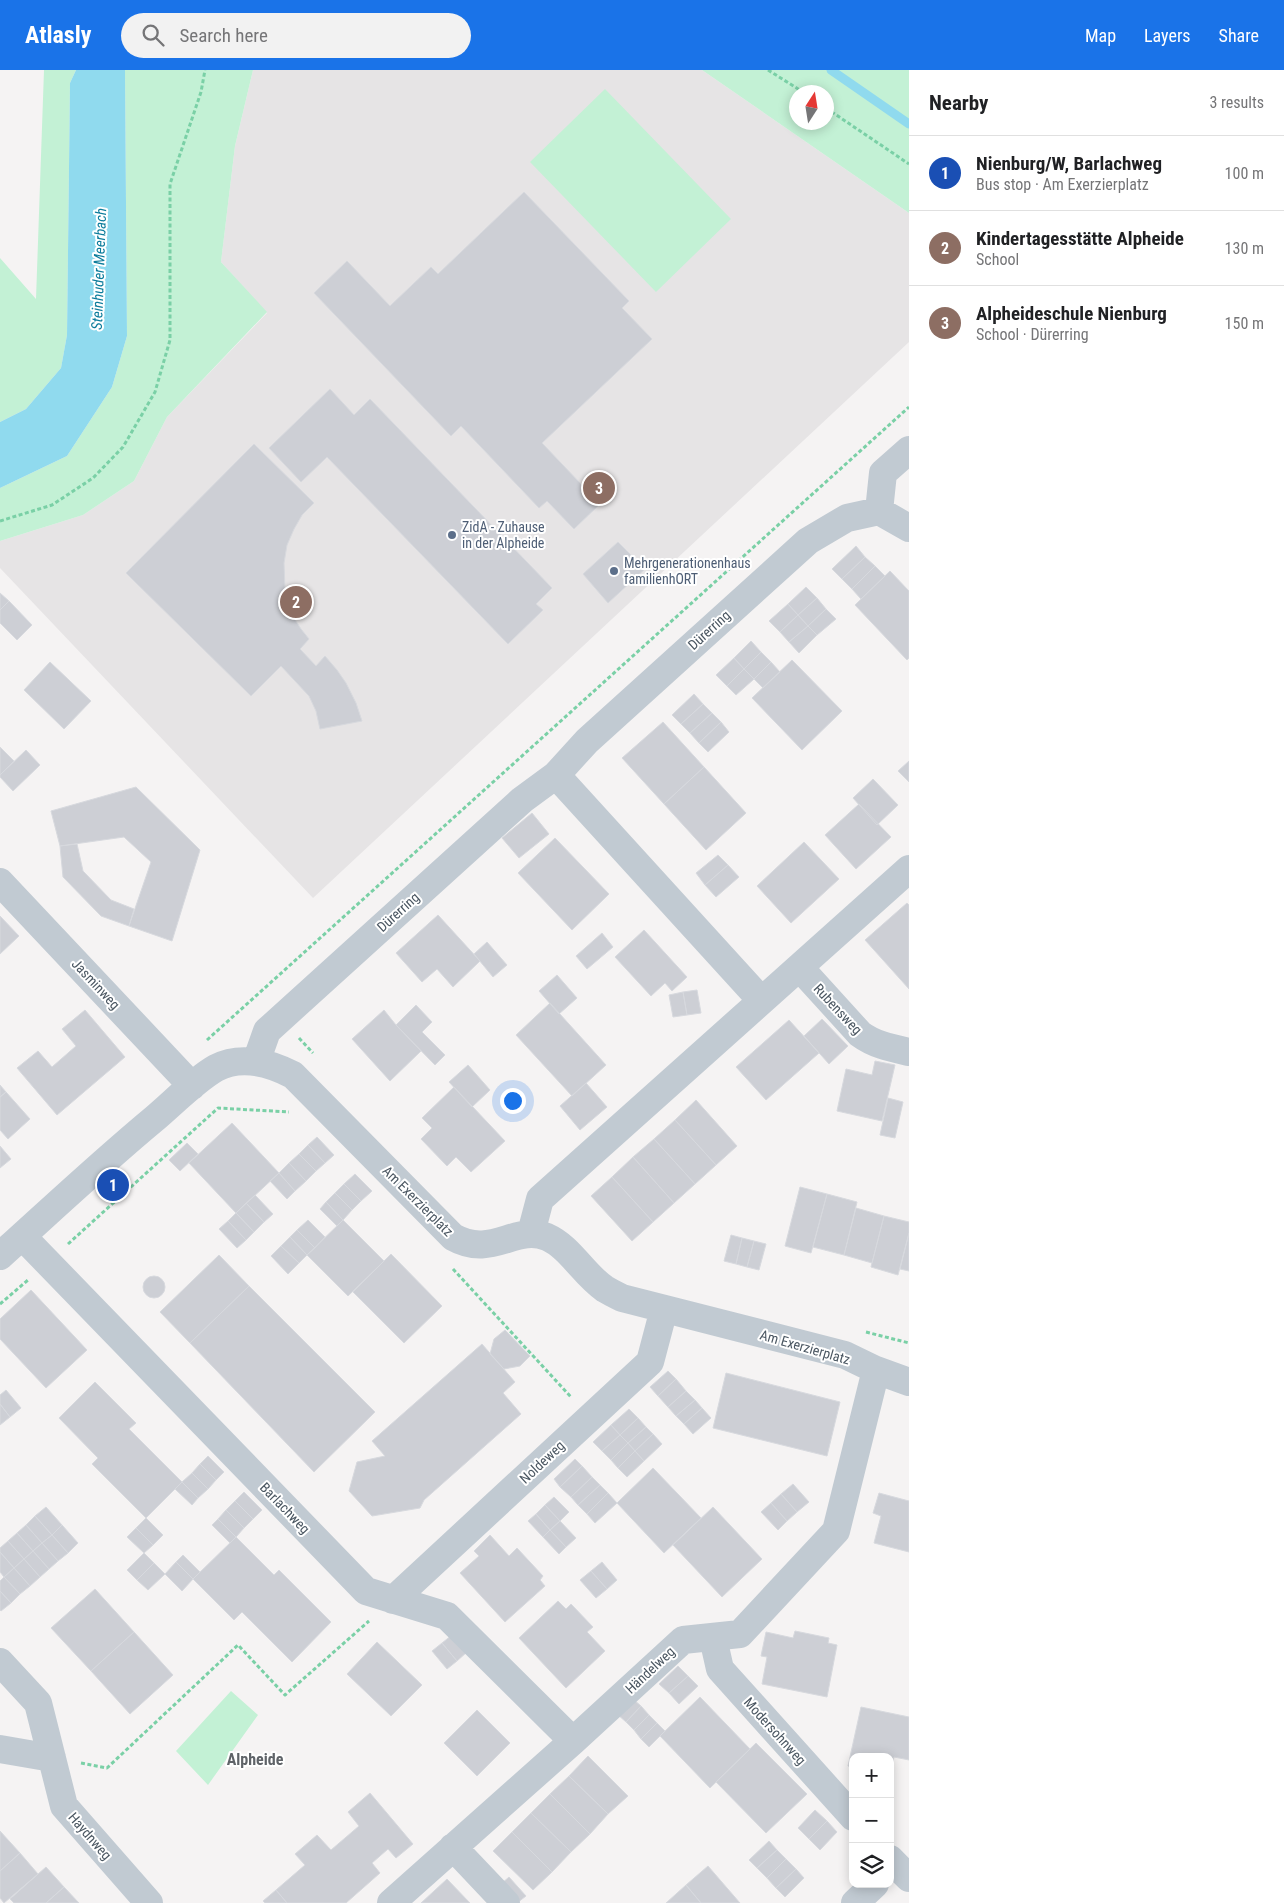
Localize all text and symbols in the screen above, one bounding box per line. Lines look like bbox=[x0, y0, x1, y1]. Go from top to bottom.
search box bbox=[121, 13, 471, 58]
text: Atlasly bbox=[25, 21, 91, 49]
icon: search bbox=[139, 21, 167, 49]
text: Search here bbox=[179, 24, 268, 47]
text: Map bbox=[1085, 25, 1116, 46]
text: Layers bbox=[1144, 25, 1191, 46]
text: Share bbox=[1219, 25, 1259, 46]
north arrow bbox=[789, 85, 834, 130]
text: Nearby bbox=[929, 91, 988, 115]
text: 3 results bbox=[1209, 93, 1264, 112]
text: Nienburg/W, Barlachweg bbox=[976, 152, 1162, 175]
text: 1 bbox=[941, 164, 949, 183]
text: 100 m bbox=[1225, 164, 1264, 183]
text: Bus stop · Am Exerzierplatz bbox=[976, 175, 1149, 194]
water label: Steinhuder Meerbach bbox=[88, 208, 110, 330]
text: Kindertagesstätte Alpheide bbox=[976, 227, 1184, 250]
text: 2 bbox=[941, 239, 949, 258]
text: 130 m bbox=[1225, 239, 1264, 258]
text: School bbox=[976, 250, 1019, 269]
text: Alpheideschule Nienburg bbox=[976, 302, 1167, 325]
text: 3 bbox=[941, 314, 949, 333]
text: 150 m bbox=[1225, 314, 1264, 333]
text: School · Dürerring bbox=[976, 325, 1089, 344]
pin: 3 bbox=[583, 469, 615, 507]
place label: ZidA - Zuhause in der Alpheide bbox=[462, 519, 545, 551]
marker: ZidA - Zuhause in der Alpheide bbox=[446, 529, 458, 541]
place label: Mehrgenerationenhaus familienhORT bbox=[624, 555, 751, 587]
marker: Mehrgenerationenhaus familienhORT bbox=[608, 565, 620, 577]
pin: 2 bbox=[280, 583, 312, 621]
street label: Dürerring bbox=[685, 607, 733, 653]
street label: Dürerring bbox=[374, 889, 422, 935]
street label: Jasminweg bbox=[69, 956, 123, 1012]
street label: Rubensweg bbox=[811, 980, 865, 1038]
your location bbox=[500, 1088, 526, 1114]
street label: Am Exerzierplatz bbox=[379, 1162, 457, 1240]
pin: 1 bbox=[97, 1166, 129, 1204]
street label: Am Exerzierplatz bbox=[758, 1327, 852, 1367]
street label: Noldeweg bbox=[516, 1437, 568, 1487]
street label: Barlachweg bbox=[257, 1479, 313, 1537]
street label: Händelweg bbox=[622, 1643, 678, 1697]
street label: Modersohnweg bbox=[741, 1694, 809, 1768]
district label: Alpheide bbox=[227, 1750, 284, 1769]
map controls bbox=[849, 1753, 894, 1888]
button: + bbox=[849, 1753, 894, 1798]
button: − bbox=[849, 1798, 894, 1843]
street label: Haydnweg bbox=[65, 1809, 115, 1863]
button: layers bbox=[849, 1843, 894, 1888]

